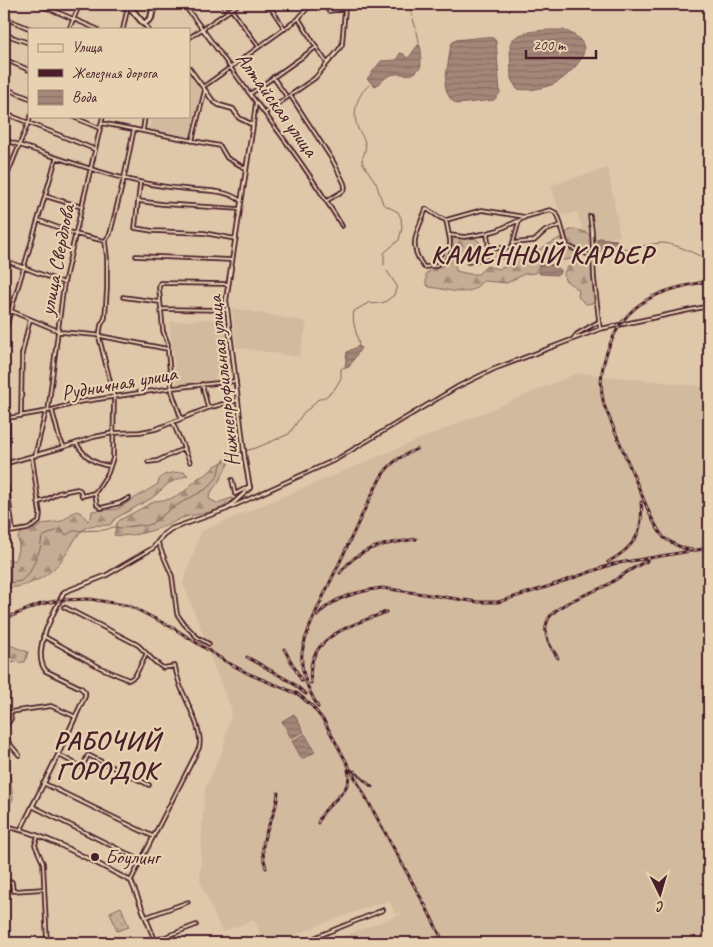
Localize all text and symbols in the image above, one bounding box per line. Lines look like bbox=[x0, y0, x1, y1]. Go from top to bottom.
legend bbox=[28, 28, 190, 118]
scale bar bbox=[526, 28, 596, 60]
text: 200 m bbox=[533, 36, 567, 55]
text: Улица bbox=[72, 38, 103, 57]
street label: Алтайская улица bbox=[230, 46, 325, 163]
text: Железная дорога bbox=[72, 64, 159, 83]
text: Вода bbox=[72, 88, 97, 107]
street label: улица Свердлова bbox=[33, 200, 81, 320]
district label: КАМЕННЫЙ КАРЬЕР bbox=[431, 238, 657, 271]
street label: Нижнепрофильная улица bbox=[201, 292, 245, 468]
street label: Рудничная улица bbox=[59, 360, 181, 406]
district label: РАБОЧИЙ ГОРОДОК bbox=[54, 724, 164, 787]
place label: Боулинг bbox=[105, 844, 163, 870]
marker: Боулинг bbox=[89, 851, 101, 863]
north arrow bbox=[636, 870, 686, 920]
text: С bbox=[655, 898, 665, 915]

